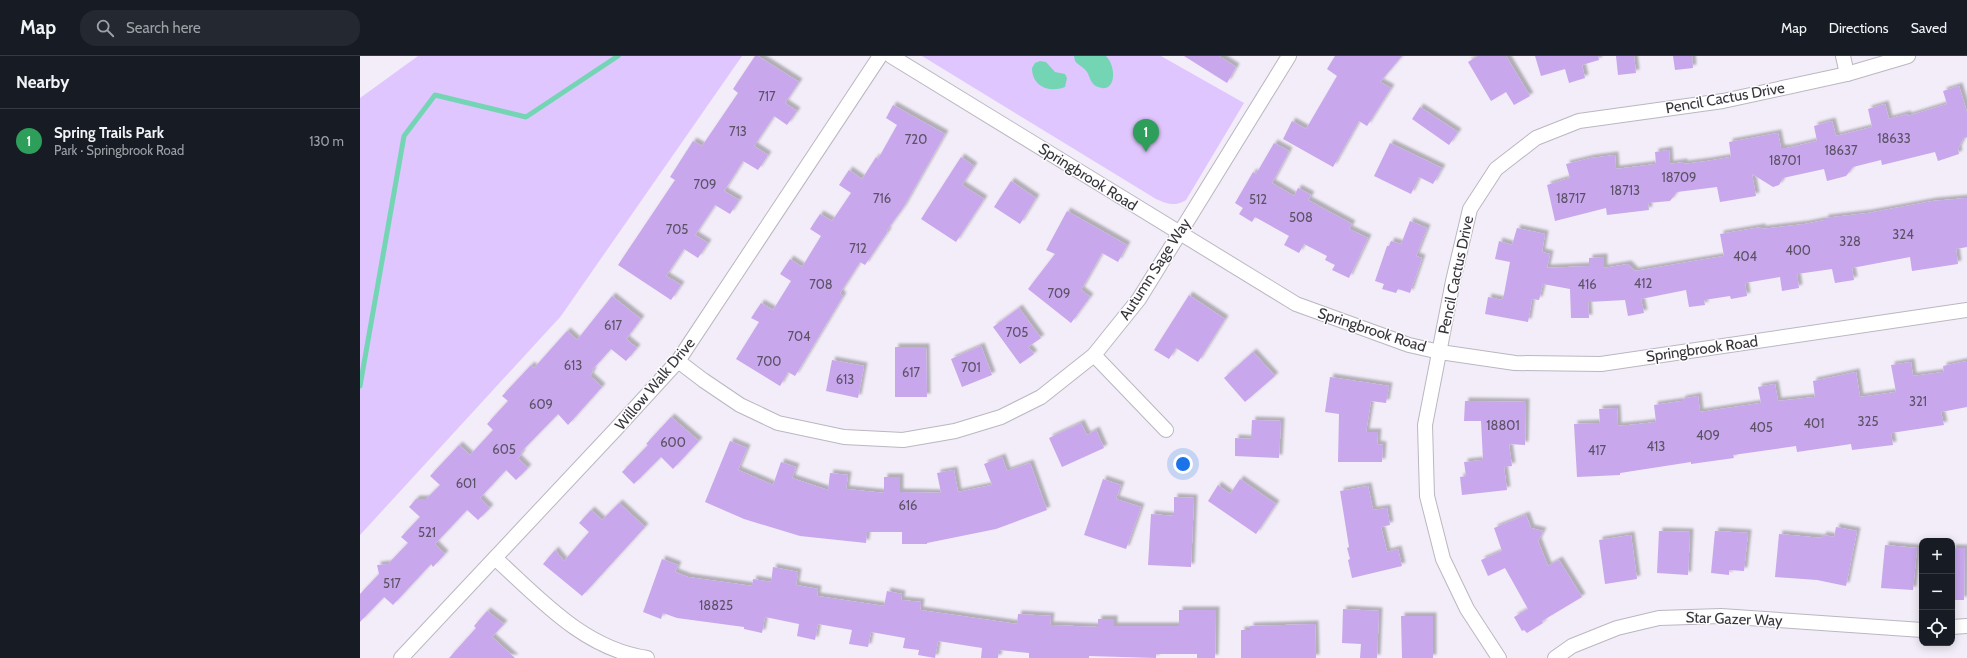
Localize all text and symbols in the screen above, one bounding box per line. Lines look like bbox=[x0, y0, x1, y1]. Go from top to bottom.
search box bbox=[80, 10, 360, 46]
text: Map bbox=[20, 16, 56, 39]
icon: search bbox=[94, 17, 116, 39]
text: Search here bbox=[126, 19, 201, 37]
text: Map bbox=[1781, 19, 1807, 37]
text: Directions bbox=[1829, 19, 1889, 37]
text: Saved bbox=[1911, 19, 1947, 37]
text: Nearby bbox=[16, 72, 69, 92]
street label: Pencil Cactus Drive bbox=[1664, 79, 1786, 117]
house number: 717 bbox=[758, 88, 776, 104]
pin: 1 bbox=[1133, 119, 1159, 152]
house number: 713 bbox=[729, 123, 747, 139]
text: Spring Trails Park bbox=[54, 124, 164, 142]
house number: 18633 bbox=[1877, 130, 1911, 146]
house number: 720 bbox=[905, 131, 927, 147]
text: 1 bbox=[27, 133, 31, 149]
text: 130 m bbox=[309, 133, 344, 149]
street label: Springbrook Road bbox=[1035, 139, 1141, 215]
text: Park · Springbrook Road bbox=[54, 142, 184, 158]
house number: 18637 bbox=[1824, 142, 1858, 158]
house number: 18701 bbox=[1769, 152, 1801, 168]
house number: 18709 bbox=[1662, 169, 1697, 185]
house number: 709 bbox=[694, 176, 716, 192]
house number: 18713 bbox=[1610, 182, 1640, 198]
house number: 716 bbox=[873, 190, 891, 206]
house number: 18717 bbox=[1556, 190, 1586, 206]
house number: 512 bbox=[1249, 191, 1267, 207]
house number: 508 bbox=[1289, 209, 1313, 225]
street label: Pencil Cactus Drive bbox=[1435, 214, 1477, 336]
street label: Autumn Sage Way bbox=[1116, 215, 1195, 323]
house number: 705 bbox=[666, 221, 688, 237]
house number: 324 bbox=[1892, 226, 1914, 242]
house number: 328 bbox=[1839, 233, 1861, 249]
house number: 712 bbox=[849, 240, 867, 256]
house number: 400 bbox=[1785, 242, 1811, 258]
house number: 404 bbox=[1733, 248, 1758, 264]
house number: 412 bbox=[1634, 275, 1652, 291]
house number: 708 bbox=[809, 276, 833, 292]
house number: 416 bbox=[1577, 276, 1597, 292]
house number: 709 bbox=[1048, 285, 1070, 301]
street label: Springbrook Road bbox=[1316, 304, 1428, 356]
house number: 617 bbox=[604, 317, 622, 333]
house number: 705 bbox=[1006, 324, 1028, 340]
house number: 704 bbox=[787, 328, 811, 344]
street label: Springbrook Road bbox=[1645, 332, 1759, 366]
street label: Willow Walk Drive bbox=[611, 334, 699, 434]
house number: 700 bbox=[757, 353, 781, 369]
house number: 613 bbox=[564, 357, 582, 373]
house number: 701 bbox=[961, 359, 981, 375]
house number: 617 bbox=[902, 364, 920, 380]
house number: 613 bbox=[836, 371, 854, 387]
house number: 321 bbox=[1909, 393, 1927, 409]
house number: 609 bbox=[529, 396, 553, 412]
house number: 325 bbox=[1858, 413, 1878, 429]
house number: 401 bbox=[1804, 415, 1824, 431]
house number: 18801 bbox=[1486, 417, 1520, 433]
house number: 405 bbox=[1749, 419, 1773, 435]
house number: 409 bbox=[1696, 427, 1720, 443]
house number: 600 bbox=[660, 434, 686, 450]
house number: 413 bbox=[1647, 438, 1665, 454]
house number: 605 bbox=[492, 441, 516, 457]
house number: 417 bbox=[1588, 442, 1607, 458]
your location bbox=[1173, 454, 1193, 474]
house number: 601 bbox=[456, 475, 476, 491]
house number: 616 bbox=[899, 497, 917, 513]
house number: 521 bbox=[418, 524, 436, 540]
map controls bbox=[1919, 538, 1955, 646]
button: + bbox=[1919, 538, 1955, 574]
button: − bbox=[1919, 574, 1955, 610]
house number: 517 bbox=[383, 575, 401, 591]
house number: 18825 bbox=[699, 597, 733, 613]
street label: Star Gazer Way bbox=[1685, 608, 1783, 630]
button: locate bbox=[1919, 610, 1955, 646]

